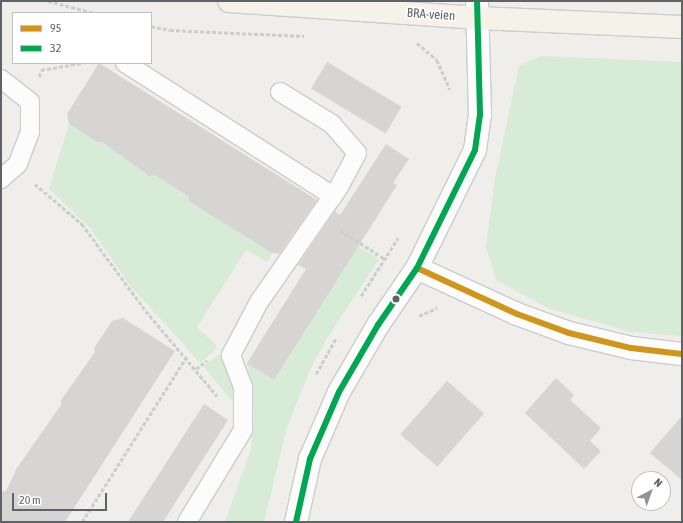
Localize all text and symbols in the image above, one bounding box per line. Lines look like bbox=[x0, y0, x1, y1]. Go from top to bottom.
street label: BRA-veien bbox=[406, 6, 456, 24]
legend bbox=[12, 12, 152, 64]
text: 95 bbox=[50, 21, 61, 35]
text: 32 bbox=[50, 41, 61, 55]
unlabelled marker bbox=[391, 294, 401, 304]
north arrow bbox=[631, 471, 671, 511]
text: N bbox=[652, 476, 665, 489]
scale bar bbox=[14, 485, 109, 511]
text: 20 m bbox=[19, 493, 41, 507]

